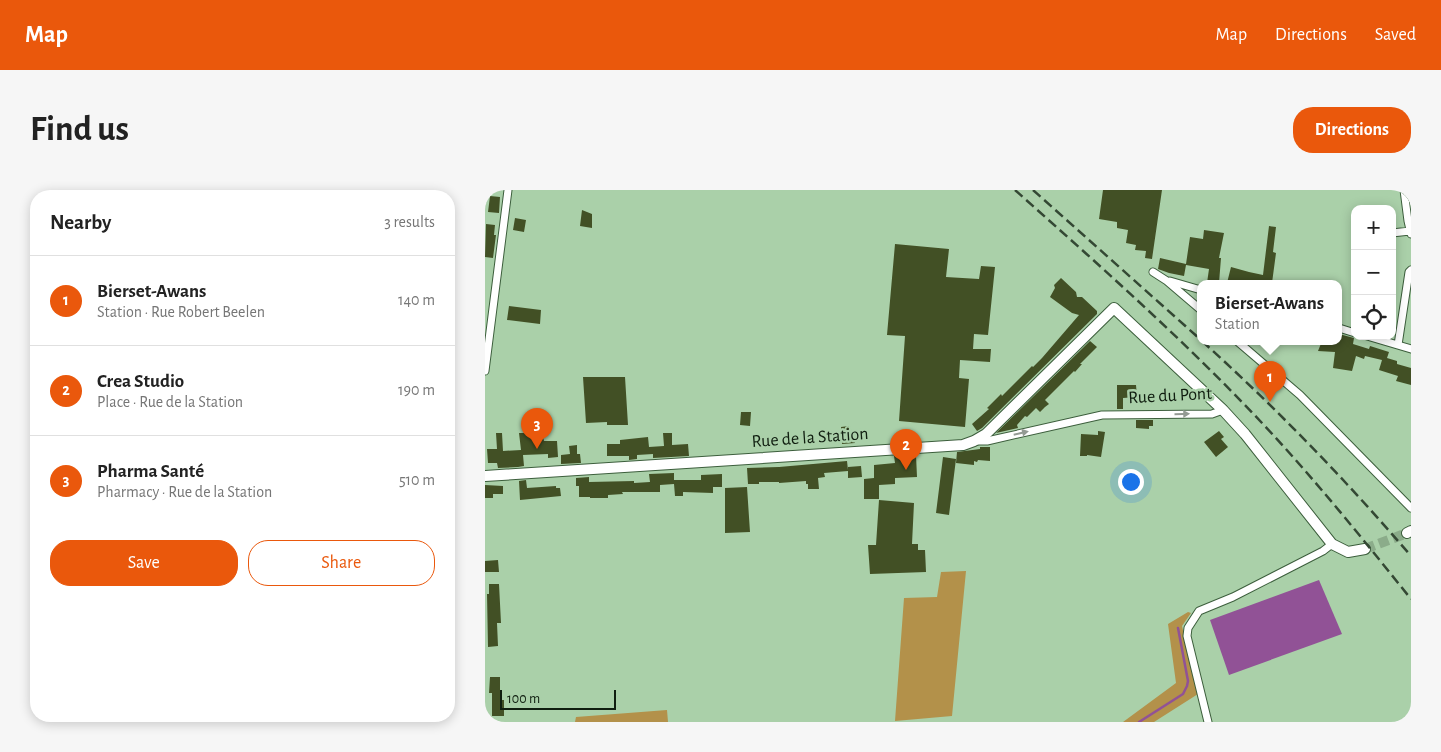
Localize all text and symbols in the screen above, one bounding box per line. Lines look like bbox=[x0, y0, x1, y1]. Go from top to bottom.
text: Map bbox=[25, 23, 68, 47]
text: Map bbox=[1216, 26, 1247, 44]
text: Directions bbox=[1275, 26, 1347, 44]
text: Saved bbox=[1375, 26, 1416, 44]
button: Directions bbox=[1293, 107, 1411, 153]
text: Find us bbox=[30, 112, 129, 147]
map controls bbox=[1351, 205, 1396, 340]
button: + bbox=[1351, 205, 1396, 250]
text: Nearby bbox=[50, 212, 111, 233]
text: 3 results bbox=[384, 214, 435, 230]
button: − bbox=[1351, 250, 1396, 295]
popup bbox=[1197, 280, 1342, 345]
text: Bierset-Awans bbox=[97, 282, 206, 301]
text: 1 bbox=[63, 292, 69, 308]
text: 140 m bbox=[398, 292, 435, 308]
text: Bierset-Awans bbox=[1215, 294, 1324, 313]
button: locate bbox=[1351, 295, 1396, 340]
text: Station · Rue Robert Beelen bbox=[97, 304, 265, 320]
text: Station bbox=[1215, 316, 1260, 332]
pin: 1 bbox=[1254, 361, 1286, 402]
text: Crea Studio bbox=[97, 372, 184, 391]
text: 2 bbox=[62, 382, 70, 398]
text: 190 m bbox=[398, 382, 435, 398]
street label: Rue du Pont bbox=[1128, 385, 1213, 407]
text: Place · Rue de la Station bbox=[97, 394, 243, 410]
pin: 3 bbox=[521, 408, 553, 449]
one-way arrow bbox=[1174, 410, 1190, 418]
street label: Rue de la Station bbox=[751, 425, 869, 451]
pin: 2 bbox=[890, 429, 922, 470]
one-way arrow bbox=[1014, 429, 1029, 437]
text: Pharma Santé bbox=[97, 462, 204, 481]
your location bbox=[1118, 469, 1144, 495]
text: 3 bbox=[63, 472, 69, 488]
text: 510 m bbox=[399, 472, 435, 488]
text: Pharmacy · Rue de la Station bbox=[97, 484, 272, 500]
button: Save bbox=[50, 540, 238, 586]
button: Share bbox=[248, 540, 435, 586]
scale bar bbox=[500, 687, 616, 710]
text: 100 m bbox=[507, 692, 540, 706]

